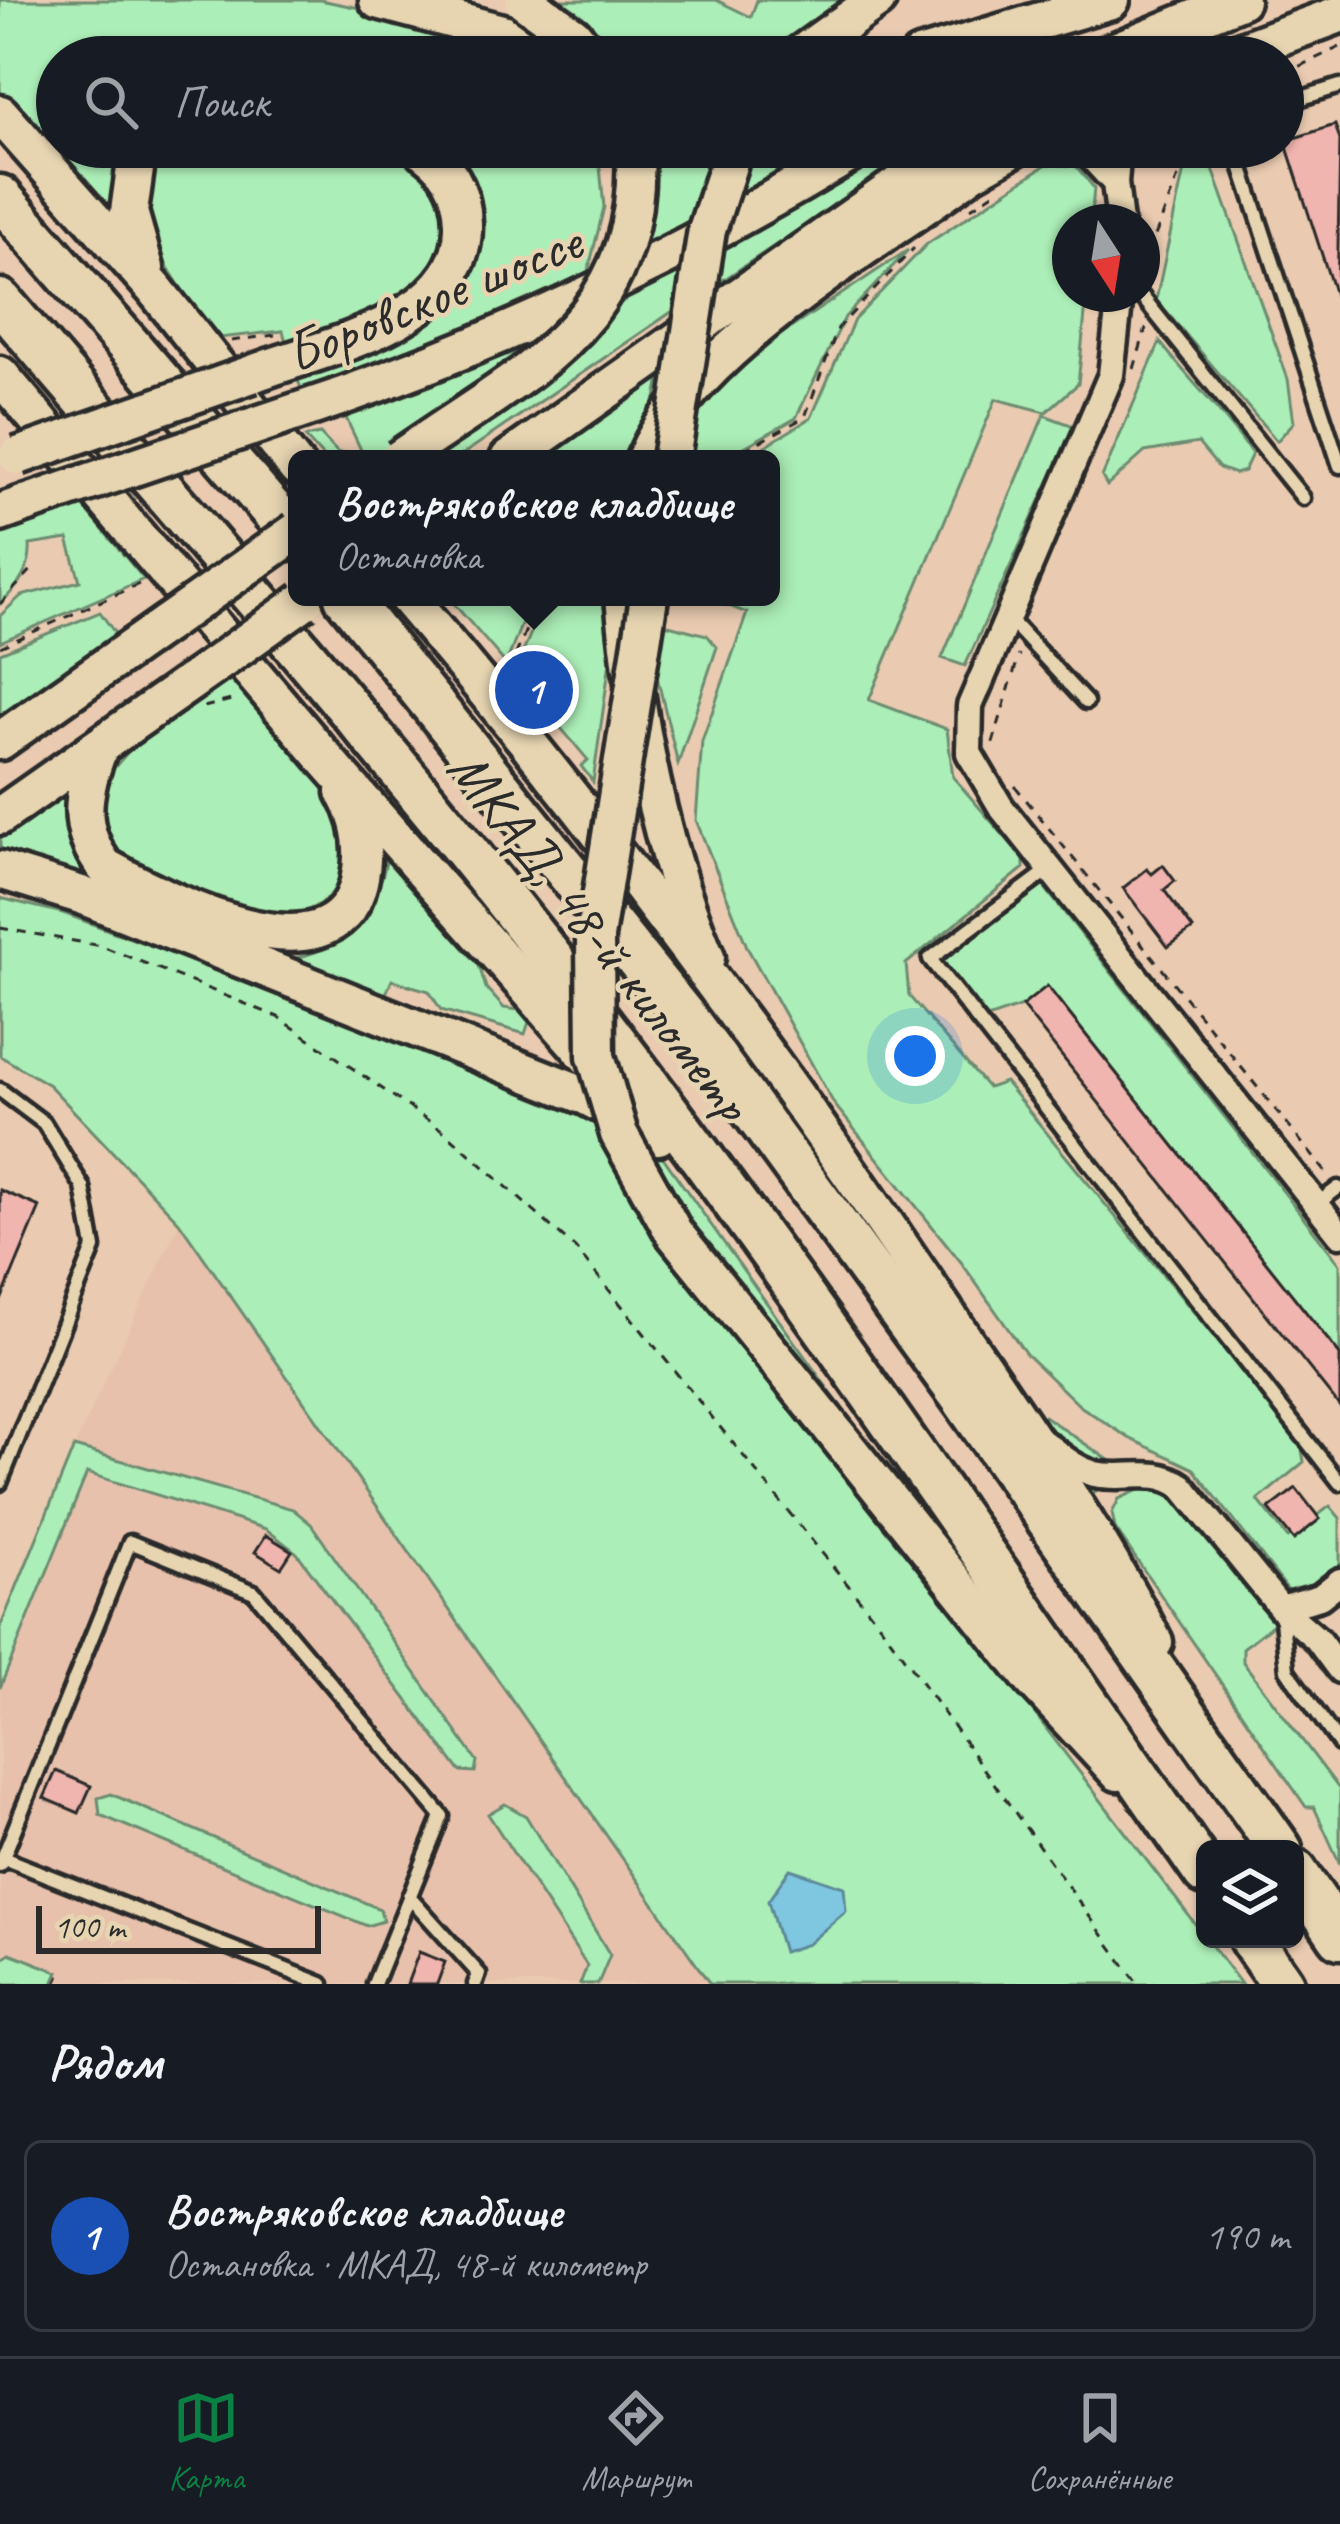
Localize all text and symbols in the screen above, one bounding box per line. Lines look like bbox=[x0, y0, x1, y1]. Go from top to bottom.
search box bbox=[36, 36, 1304, 168]
icon: search bbox=[78, 69, 144, 135]
text: Поиск bbox=[174, 74, 269, 131]
street label: Боровское шоссе bbox=[275, 204, 595, 389]
north arrow bbox=[1052, 204, 1160, 312]
popup bbox=[288, 450, 780, 606]
text: Востряковское кладбище bbox=[335, 475, 733, 532]
text: Остановка bbox=[335, 532, 481, 581]
pin: 1 bbox=[495, 645, 573, 735]
street label: МКАД, 48-й километр bbox=[432, 735, 770, 1138]
your location bbox=[885, 1026, 945, 1086]
map controls bbox=[1196, 1840, 1304, 1948]
button: layers bbox=[1196, 1840, 1304, 1948]
scale bar bbox=[36, 1900, 321, 1953]
text: 100 m bbox=[54, 1906, 125, 1948]
text: Рядом bbox=[48, 2030, 162, 2094]
text: Востряковское кладбище bbox=[165, 2183, 562, 2240]
text: 1 bbox=[81, 2212, 99, 2261]
text: 190 m bbox=[1205, 2212, 1289, 2261]
text: Остановка · МКАД, 48-й километр bbox=[165, 2240, 647, 2289]
tab: Карта bbox=[169, 2385, 244, 2499]
tab: Маршрут bbox=[582, 2385, 691, 2499]
tab: Сохранённые bbox=[1028, 2385, 1171, 2499]

